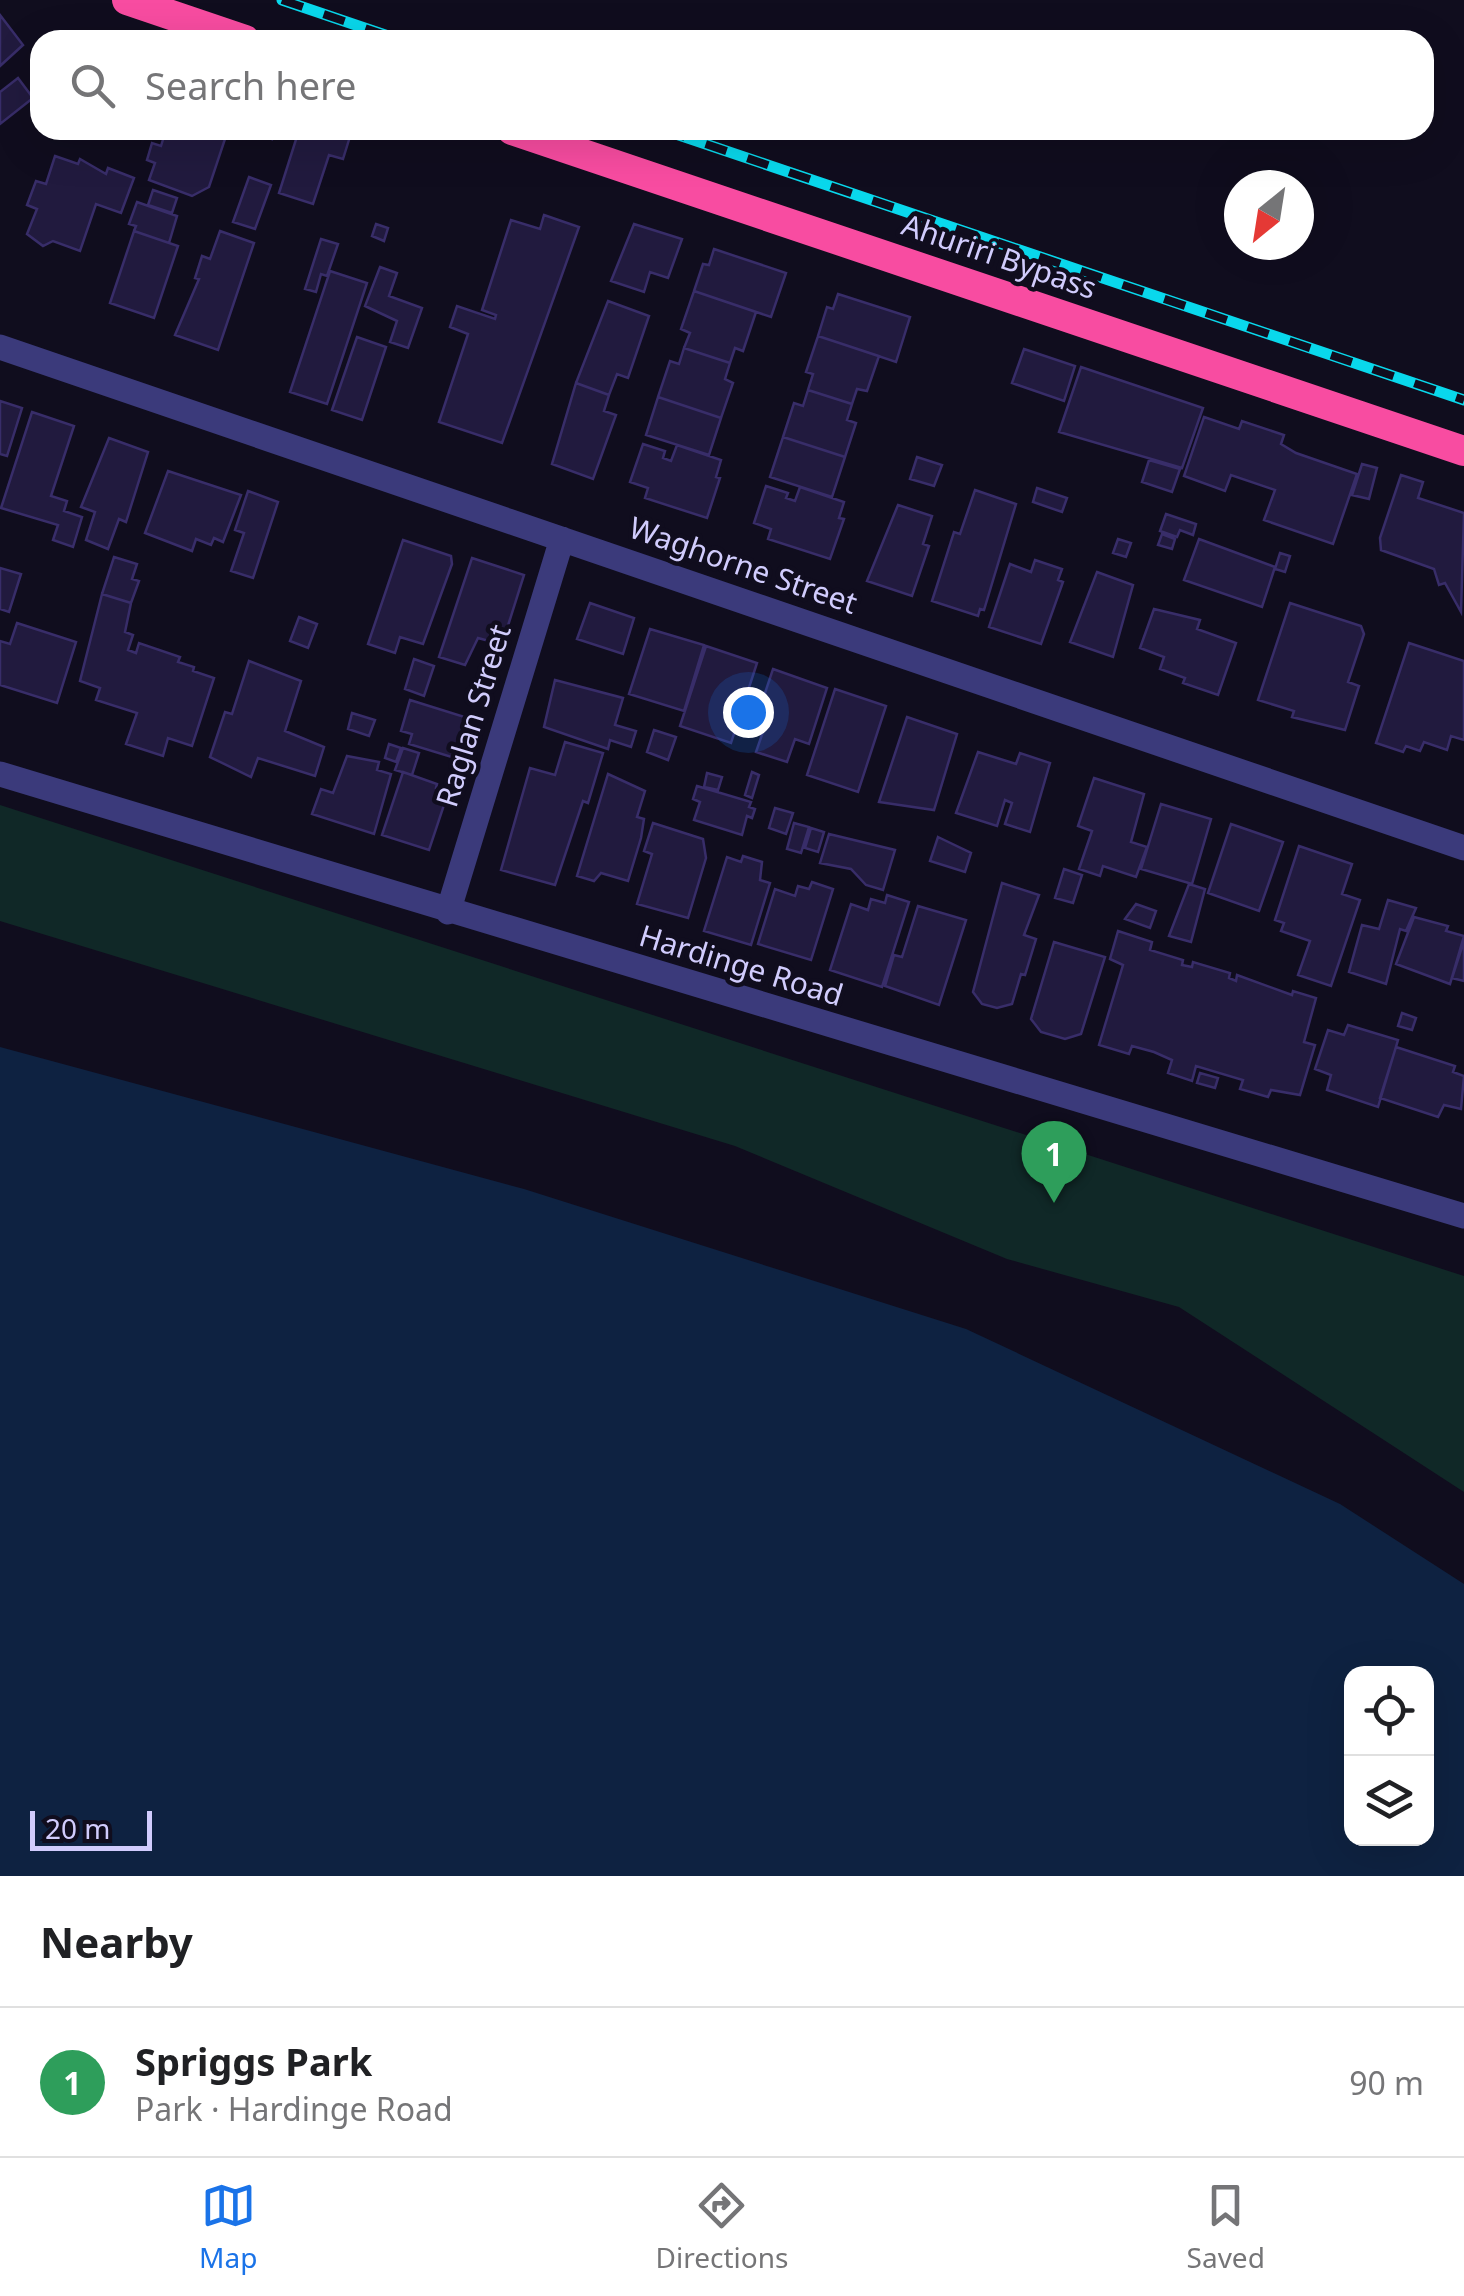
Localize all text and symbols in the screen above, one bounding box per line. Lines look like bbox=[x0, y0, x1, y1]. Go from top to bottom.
search box bbox=[30, 30, 1434, 140]
icon: search bbox=[65, 58, 120, 113]
text: Search here bbox=[145, 59, 356, 111]
north arrow bbox=[1224, 170, 1314, 260]
street label: Ahuriri Bypass bbox=[897, 203, 1102, 308]
street label: Waghorne Street bbox=[624, 506, 863, 623]
street label: Raglan Street bbox=[425, 619, 520, 812]
your location bbox=[723, 687, 774, 738]
street label: Hardinge Road bbox=[635, 914, 848, 1015]
pin: 1 bbox=[1022, 1120, 1086, 1203]
map controls bbox=[1344, 1666, 1434, 1846]
button: locate bbox=[1344, 1666, 1434, 1756]
button: layers bbox=[1344, 1756, 1434, 1846]
scale bar bbox=[30, 1806, 152, 1850]
text: 20 m bbox=[45, 1809, 111, 1847]
text: Nearby bbox=[40, 1913, 193, 1970]
text: Spriggs Park bbox=[135, 2035, 372, 2087]
text: 1 bbox=[63, 2061, 82, 2104]
text: 90 m bbox=[1349, 2061, 1424, 2104]
text: Park · Hardinge Road bbox=[135, 2087, 453, 2130]
tab: Map bbox=[199, 2178, 257, 2276]
tab: Directions bbox=[656, 2178, 788, 2276]
tab: Saved bbox=[1187, 2178, 1265, 2276]

